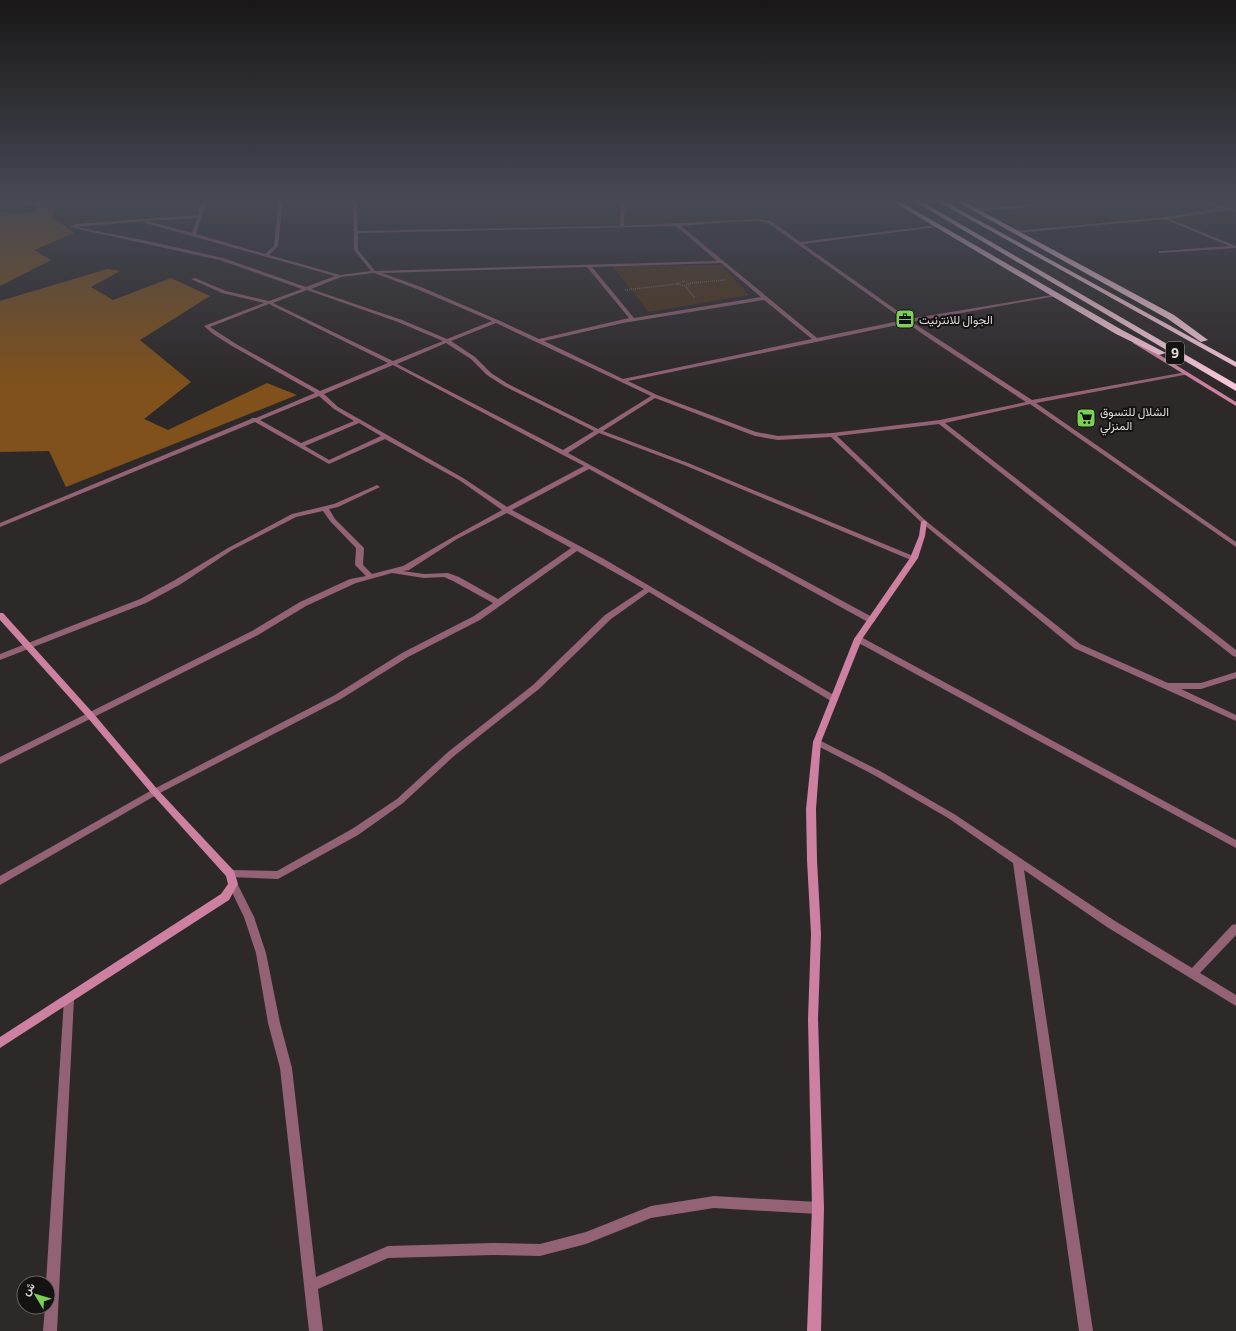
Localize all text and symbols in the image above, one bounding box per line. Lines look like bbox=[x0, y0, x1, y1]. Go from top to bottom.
office icon: الجوال للانترنيت bbox=[894, 308, 916, 330]
place label: الجوال للانترنيت bbox=[919, 312, 993, 328]
road number: 9 bbox=[1166, 342, 1184, 364]
place label: الشلال للتسوق المنزلي bbox=[1100, 404, 1169, 436]
supermarket icon: الشلال للتسوق المنزلي bbox=[1075, 407, 1097, 429]
north arrow bbox=[16, 1275, 56, 1315]
text: ش bbox=[19, 1279, 38, 1298]

